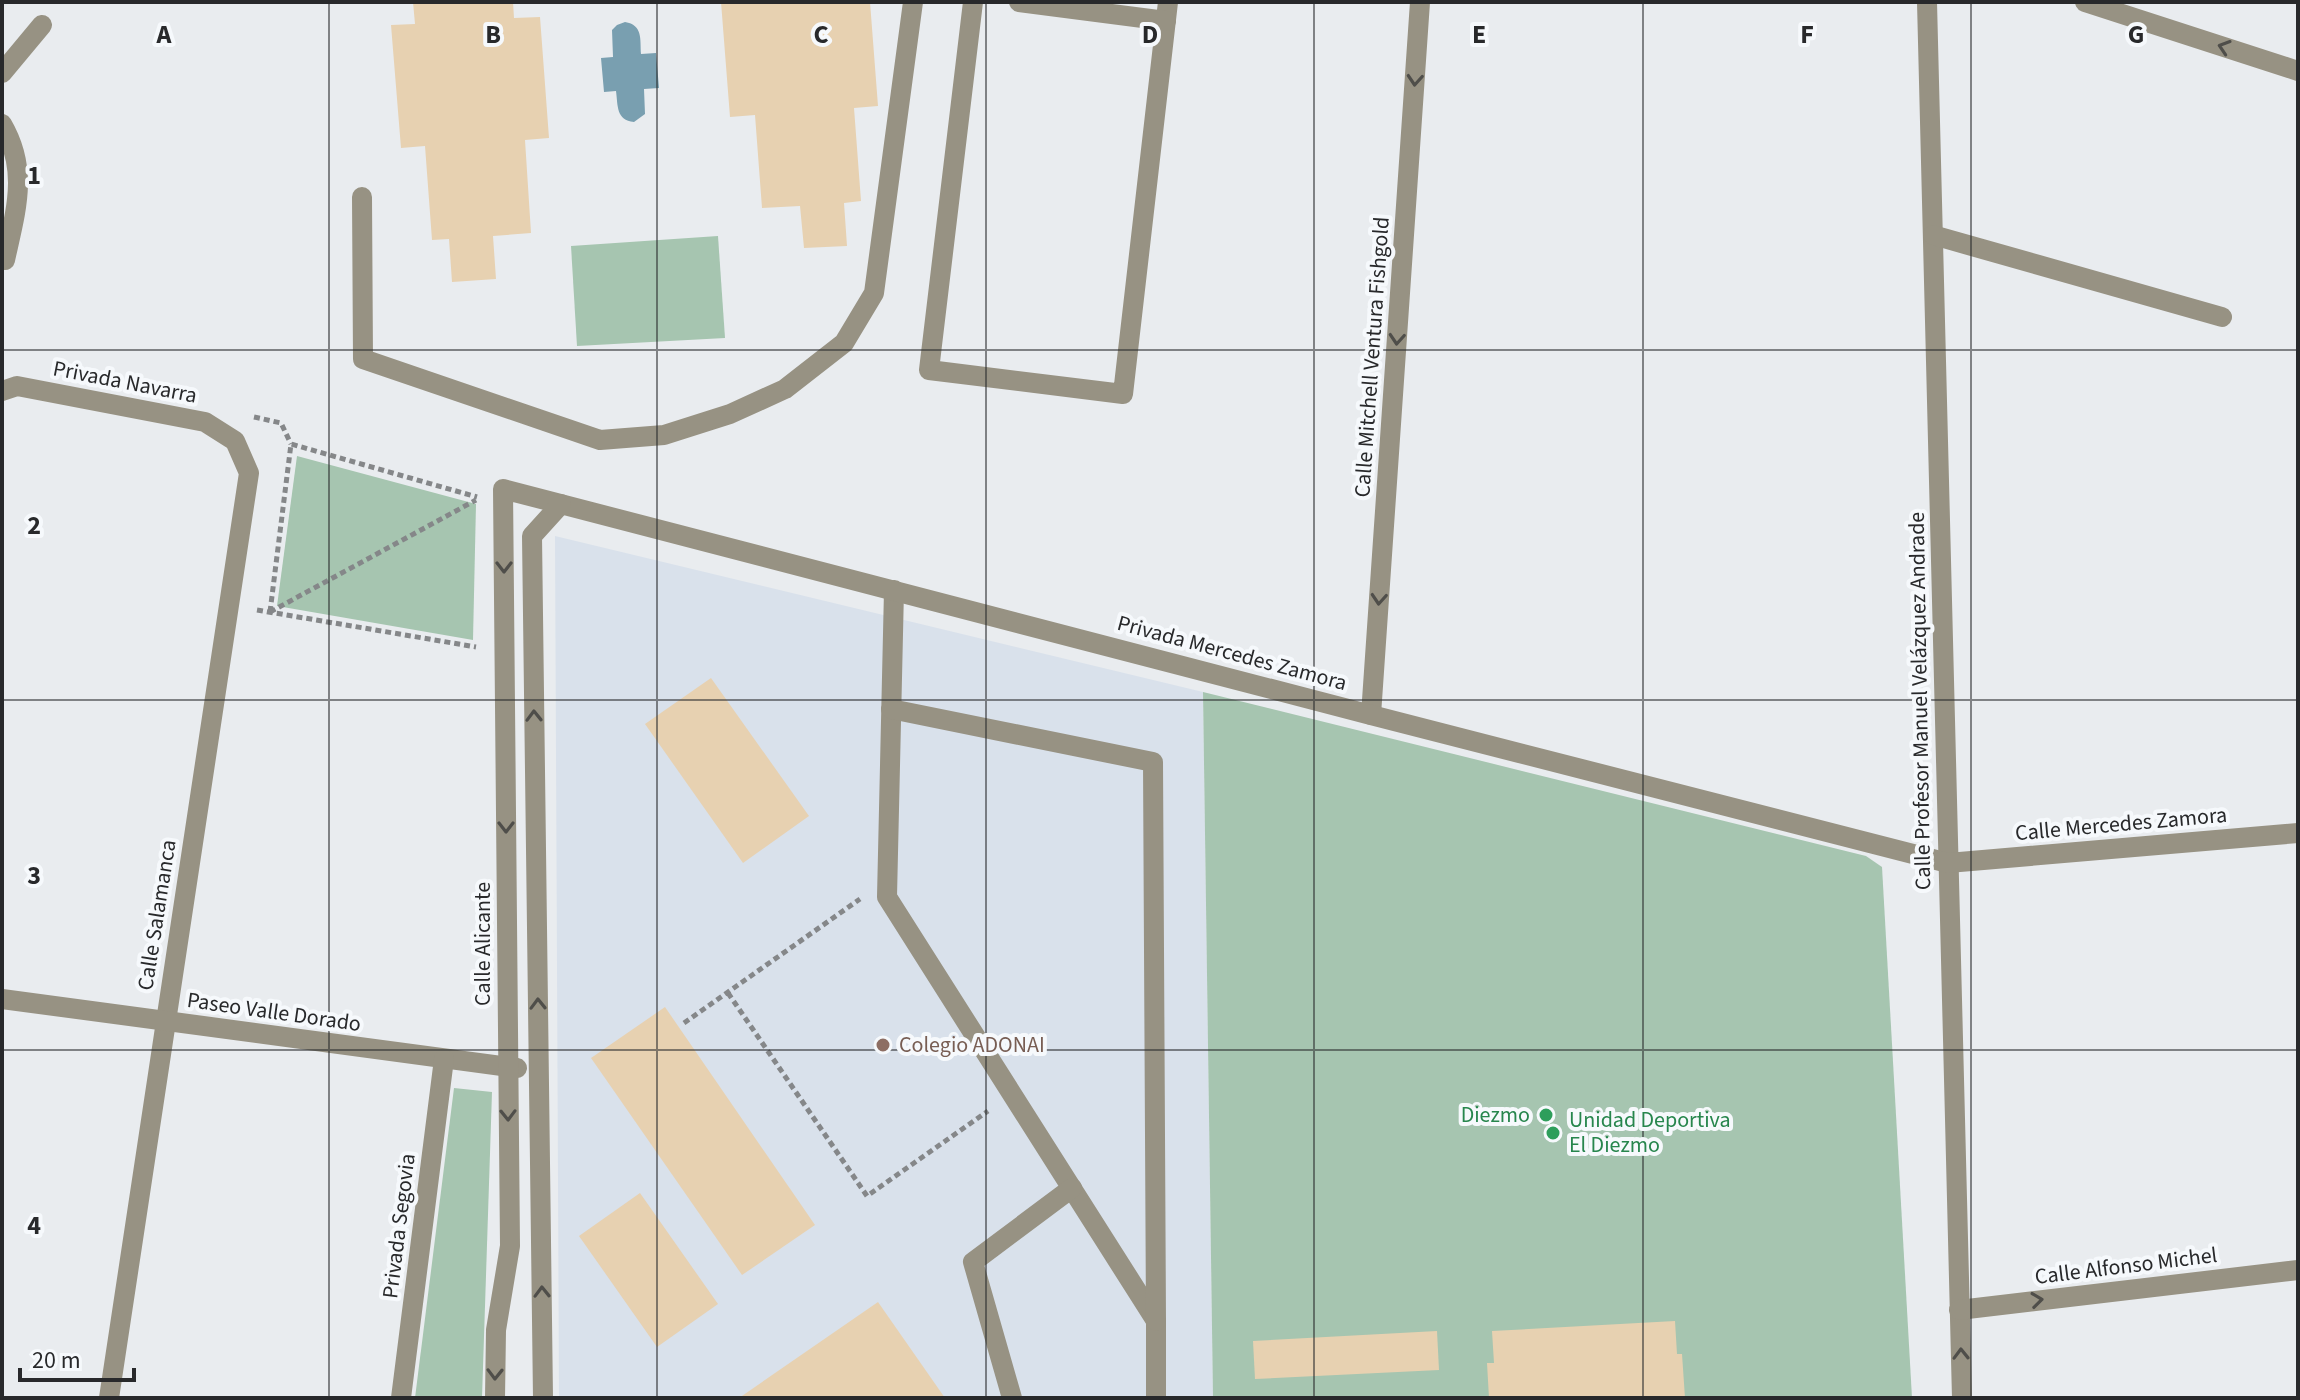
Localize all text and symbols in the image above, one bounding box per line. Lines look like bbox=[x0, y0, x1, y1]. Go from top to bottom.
text: A bbox=[156, 16, 173, 53]
text: B bbox=[485, 16, 501, 53]
text: C bbox=[813, 16, 829, 53]
text: D bbox=[1142, 16, 1158, 53]
text: E bbox=[1472, 16, 1486, 53]
text: F bbox=[1800, 16, 1814, 53]
text: G bbox=[2128, 16, 2144, 53]
one-way arrow bbox=[2217, 40, 2231, 56]
one-way arrow bbox=[1407, 74, 1424, 87]
text: 1 bbox=[27, 157, 41, 194]
street label: Calle Mitchell Ventura Fishgold bbox=[1346, 216, 1398, 498]
one-way arrow bbox=[1389, 333, 1406, 346]
street label: Privada Navarra bbox=[50, 352, 200, 412]
text: 2 bbox=[27, 507, 41, 544]
street label: Calle Profesor Manuel Velázquez Andrade bbox=[1901, 512, 1939, 890]
one-way arrow bbox=[495, 561, 513, 574]
one-way arrow bbox=[1371, 593, 1388, 606]
street label: Privada Mercedes Zamora bbox=[1114, 607, 1350, 699]
one-way arrow bbox=[525, 709, 543, 722]
street label: Calle Mercedes Zamora bbox=[2014, 799, 2228, 849]
one-way arrow bbox=[497, 821, 515, 834]
street label: Calle Salamanca bbox=[129, 837, 185, 993]
text: 3 bbox=[27, 857, 41, 894]
street label: Calle Alicante bbox=[467, 882, 499, 1006]
street label: Paseo Valle Dorado bbox=[185, 984, 363, 1040]
one-way arrow bbox=[529, 997, 547, 1010]
place label: Colegio ADONAI bbox=[899, 1029, 1045, 1061]
marker: Colegio ADONAI bbox=[874, 1036, 892, 1054]
place label: Diezmo bbox=[1461, 1099, 1530, 1131]
place label: Unidad Deportiva El Diezmo bbox=[1569, 1104, 1731, 1161]
marker: Diezmo bbox=[1537, 1106, 1555, 1124]
one-way arrow bbox=[499, 1109, 517, 1122]
marker: Unidad Deportiva El Diezmo bbox=[1544, 1124, 1562, 1142]
street label: Privada Segovia bbox=[374, 1152, 424, 1300]
text: 4 bbox=[27, 1207, 41, 1244]
street label: Calle Alfonso Michel bbox=[2033, 1239, 2219, 1293]
one-way arrow bbox=[533, 1285, 551, 1298]
one-way arrow bbox=[2031, 1292, 2044, 1309]
scale bar bbox=[20, 1332, 134, 1382]
text: 20 m bbox=[32, 1343, 81, 1378]
one-way arrow bbox=[1952, 1347, 1969, 1360]
one-way arrow bbox=[487, 1368, 504, 1381]

